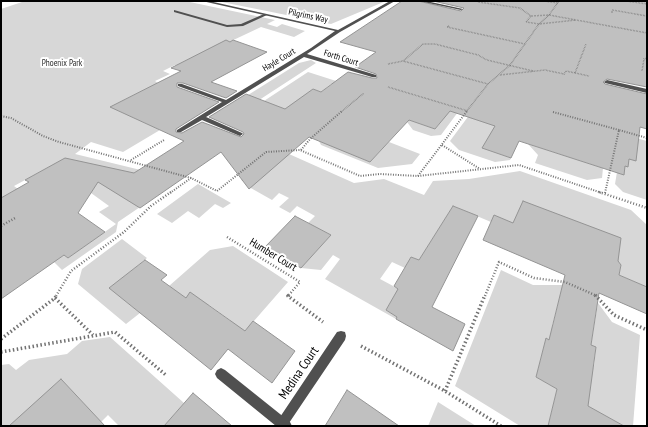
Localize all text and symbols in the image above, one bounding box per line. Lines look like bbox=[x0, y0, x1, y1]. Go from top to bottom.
street label: Pilgrims Way bbox=[287, 7, 329, 25]
street label: Hayle Court bbox=[261, 46, 297, 74]
street label: Forth Court bbox=[322, 48, 360, 68]
park label: Phoenix Park bbox=[42, 58, 82, 68]
street label: Humber Court bbox=[247, 236, 299, 274]
street label: Medina Court bbox=[276, 344, 322, 402]

